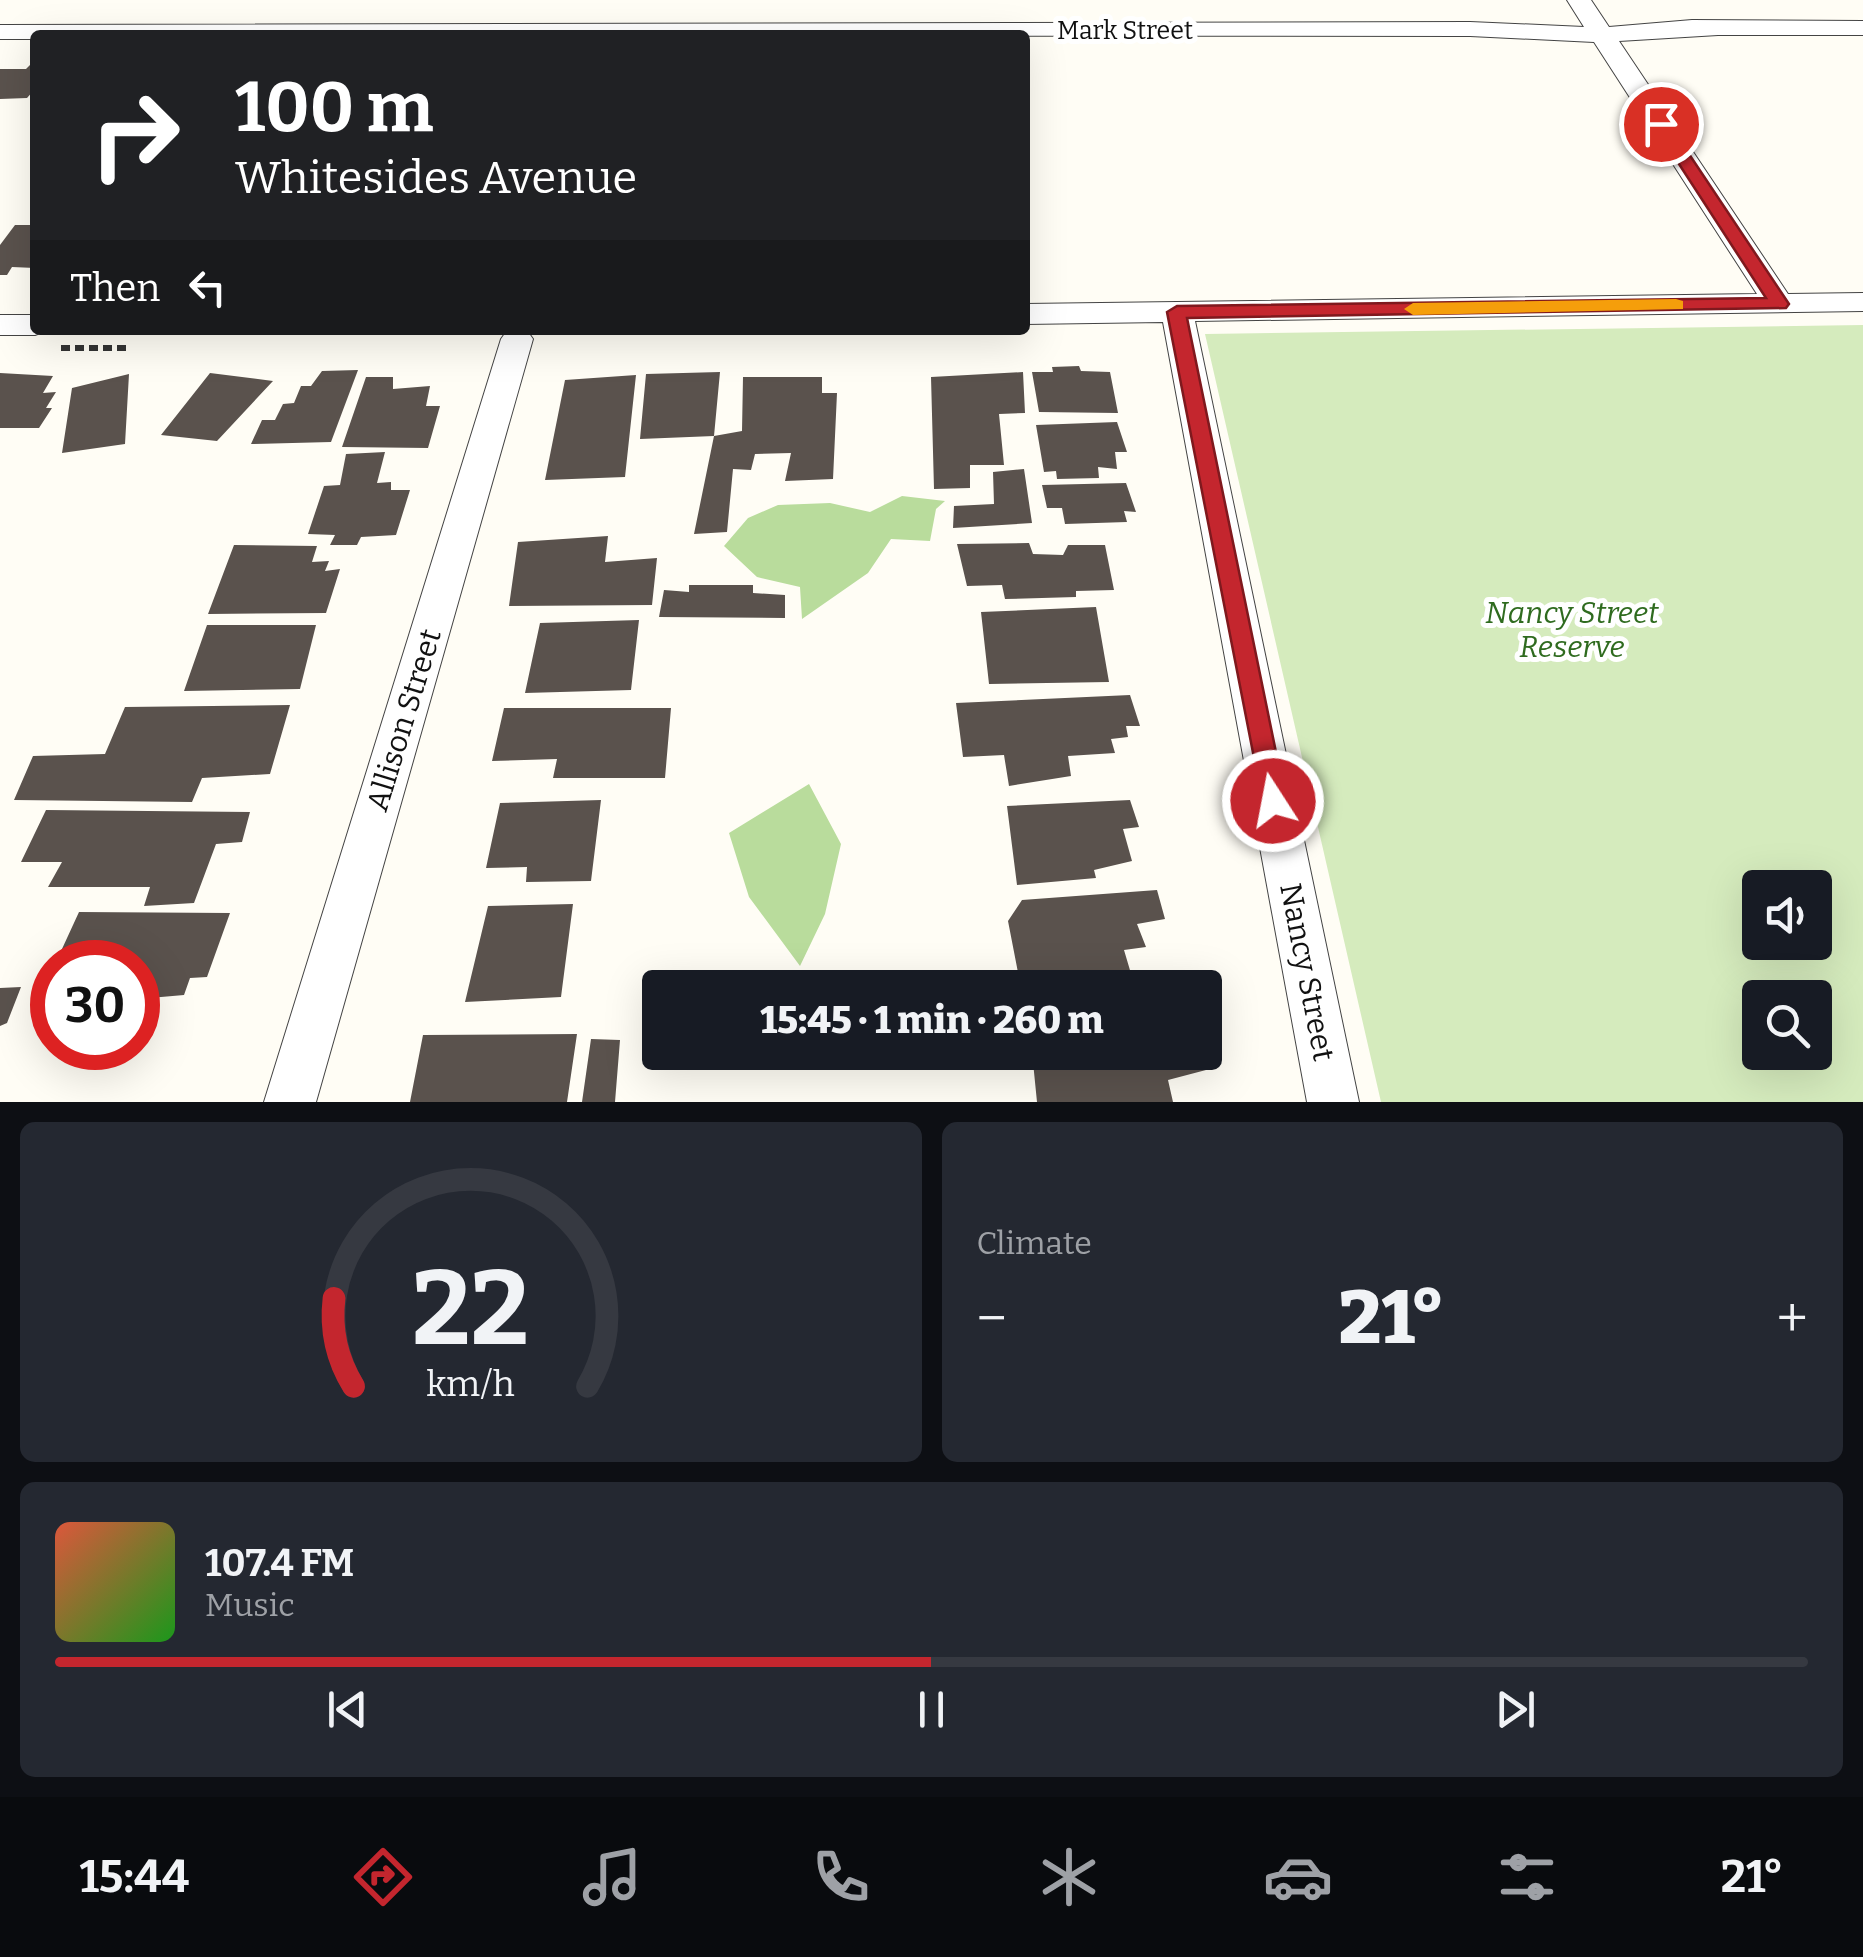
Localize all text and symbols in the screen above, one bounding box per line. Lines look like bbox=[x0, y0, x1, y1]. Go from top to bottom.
street label: Mark Street bbox=[1057, 16, 1193, 46]
text: 100 m bbox=[235, 66, 434, 150]
icon: right bbox=[70, 70, 200, 200]
pin bbox=[1619, 82, 1704, 167]
icon: arrive bbox=[1634, 97, 1689, 152]
text: Whitesides Avenue bbox=[235, 151, 637, 205]
icon: left bbox=[180, 260, 235, 315]
text: Then bbox=[70, 265, 160, 311]
park label: Nancy Street Reserve bbox=[1485, 595, 1659, 665]
street label: Allison Street bbox=[359, 625, 449, 815]
position arrow bbox=[1221, 749, 1325, 853]
map controls bbox=[1742, 870, 1832, 1070]
button: sound bbox=[1742, 870, 1832, 960]
street label: Nancy Street bbox=[1272, 880, 1342, 1064]
speed limit sign: 30 bbox=[30, 940, 160, 1070]
button: search bbox=[1742, 980, 1832, 1070]
text: 15:45 · 1 min · 260 m bbox=[760, 997, 1104, 1043]
text: Climate bbox=[977, 1224, 1092, 1262]
text: 22 bbox=[412, 1247, 529, 1372]
text: 21° bbox=[1339, 1273, 1445, 1363]
text: − bbox=[977, 1286, 1007, 1352]
text: + bbox=[1777, 1286, 1808, 1352]
text: km/h bbox=[427, 1363, 515, 1405]
text: 107.4 FM bbox=[205, 1540, 354, 1586]
text: Music bbox=[205, 1586, 295, 1624]
icon: previous bbox=[320, 1682, 375, 1737]
icon: pause bbox=[904, 1682, 959, 1737]
icon: next bbox=[1488, 1682, 1543, 1737]
icon: directions bbox=[348, 1842, 418, 1912]
icon: music bbox=[577, 1842, 647, 1912]
icon: phone bbox=[806, 1842, 876, 1912]
icon: climate bbox=[1034, 1842, 1104, 1912]
icon: car bbox=[1263, 1842, 1333, 1912]
icon: filters bbox=[1492, 1842, 1562, 1912]
text: 15:44 bbox=[79, 1850, 189, 1904]
text: 21° bbox=[1721, 1850, 1784, 1904]

